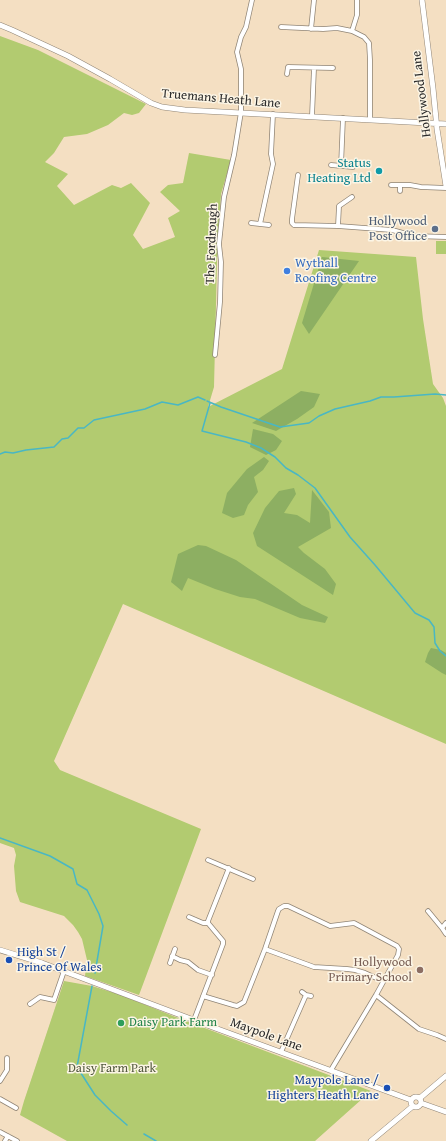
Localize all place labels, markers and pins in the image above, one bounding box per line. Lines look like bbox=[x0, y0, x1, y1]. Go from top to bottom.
place label: Status Heating Ltd bbox=[307, 156, 371, 187]
marker: Status Heating Ltd bbox=[374, 166, 384, 176]
place label: Hollywood Post Office bbox=[369, 214, 427, 245]
marker: Hollywood Post Office bbox=[430, 224, 440, 234]
place label: Wythall Roofing Centre bbox=[295, 256, 377, 287]
marker: Wythall Roofing Centre bbox=[282, 266, 292, 276]
place label: High St / Prince Of Wales bbox=[17, 945, 102, 976]
marker: High St / Prince Of Wales bbox=[4, 955, 14, 965]
place label: Hollywood Primary School bbox=[328, 955, 412, 986]
marker: Hollywood Primary School bbox=[415, 965, 425, 975]
place label: Daisy Park Farm bbox=[129, 1015, 217, 1031]
marker: Daisy Park Farm bbox=[116, 1018, 126, 1028]
place label: Maypole Lane / Highters Heath Lane bbox=[267, 1073, 379, 1104]
marker: Maypole Lane / Highters Heath Lane bbox=[382, 1083, 392, 1093]

